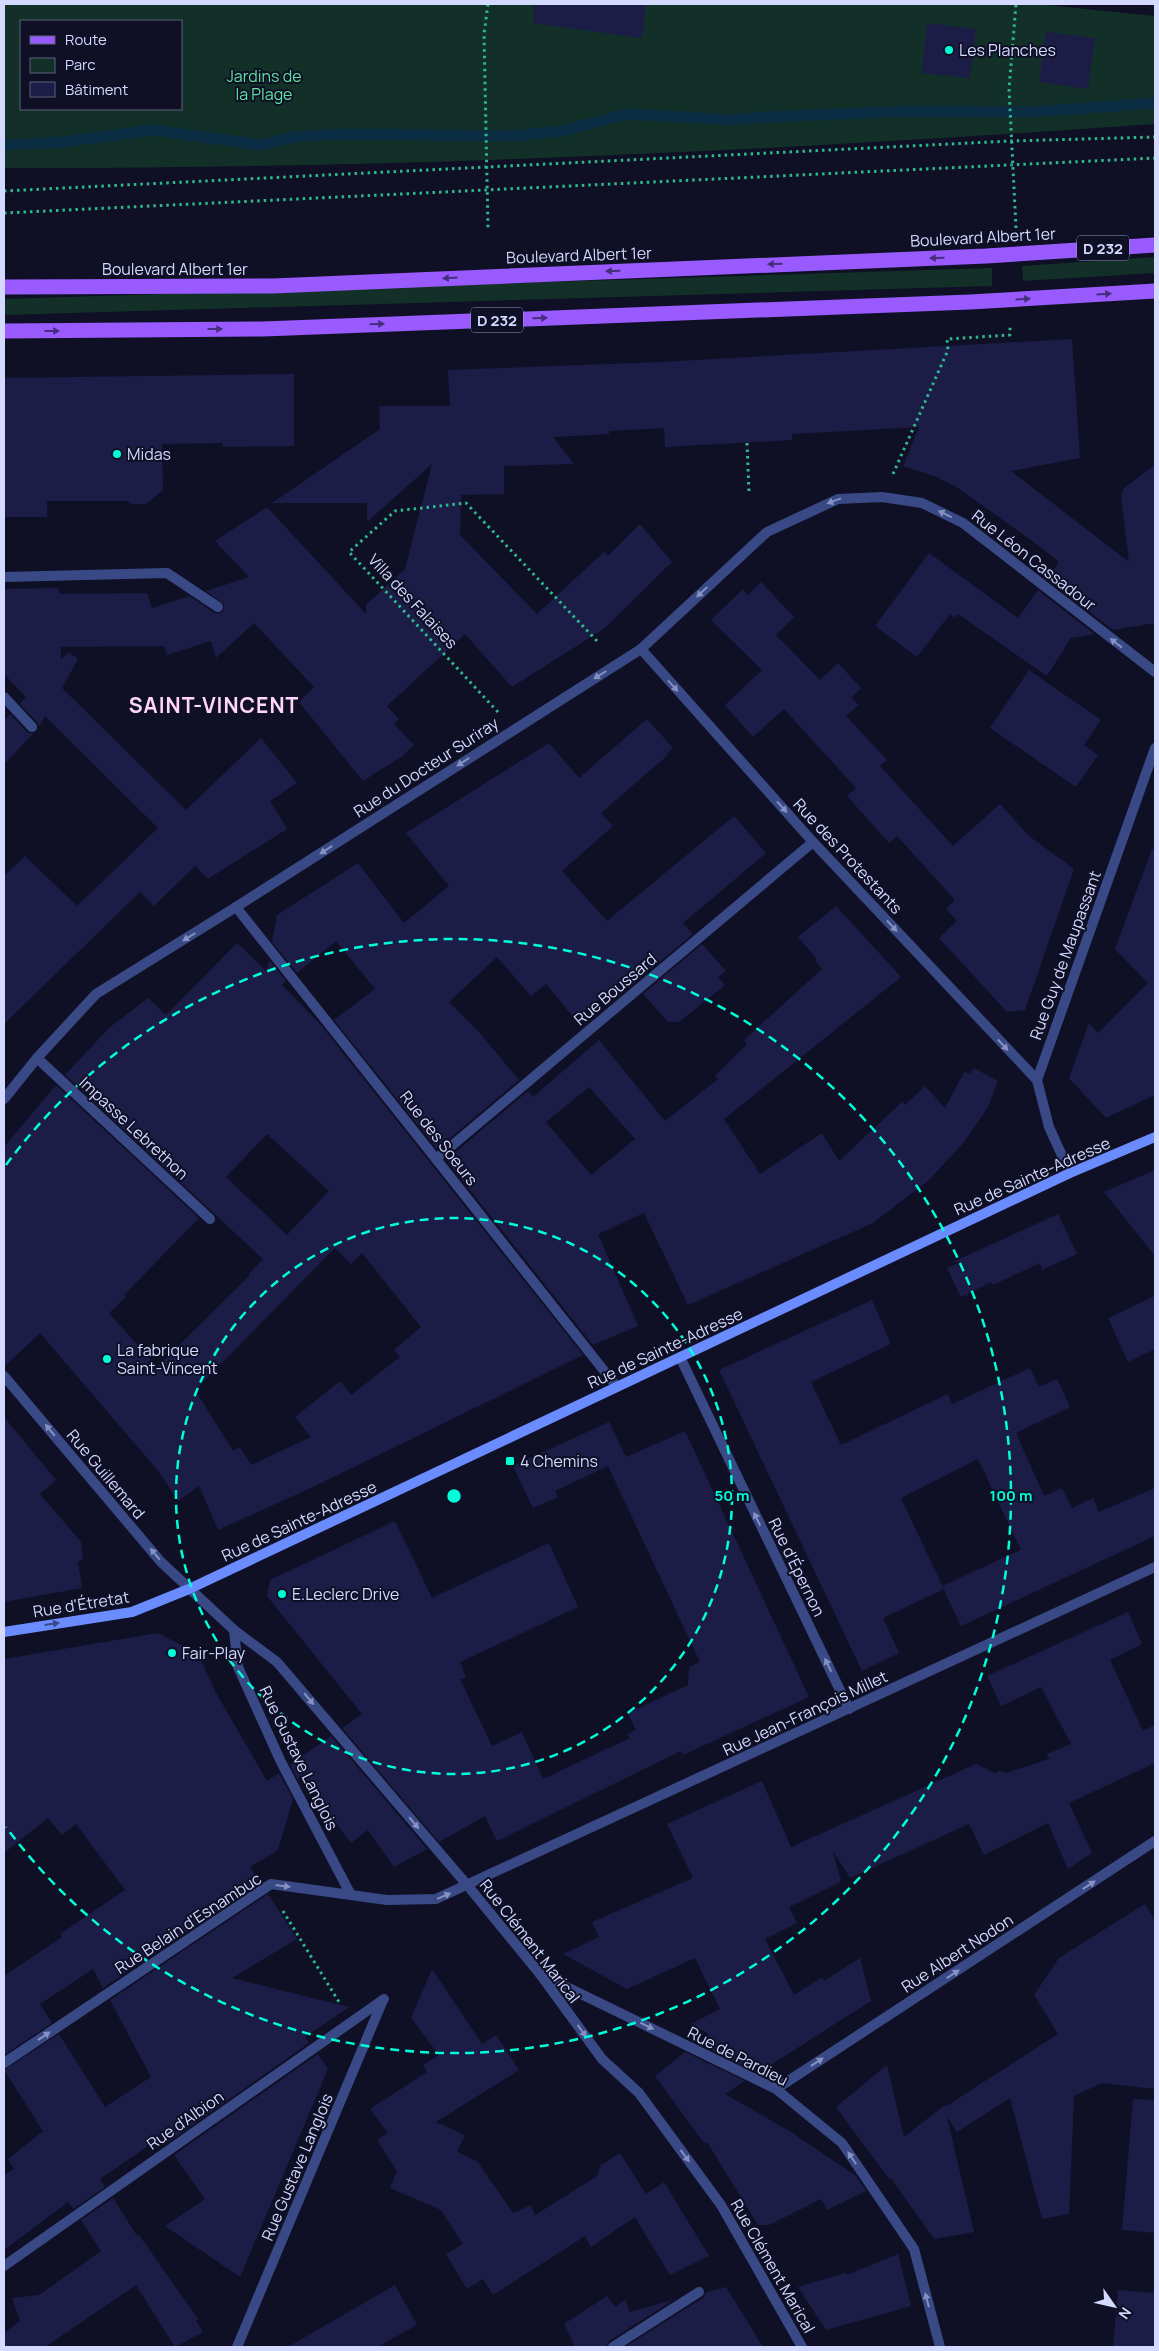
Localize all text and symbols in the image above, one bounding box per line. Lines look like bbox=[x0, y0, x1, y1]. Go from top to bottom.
legend bbox=[20, 20, 182, 110]
text: Route bbox=[65, 29, 107, 50]
place label: Les Planches bbox=[959, 39, 1056, 61]
marker: Les Planches bbox=[943, 44, 955, 56]
text: Parc bbox=[65, 54, 96, 75]
park label: Jardins de la Plage bbox=[226, 65, 302, 105]
text: Bâtiment bbox=[65, 79, 128, 100]
street label: Boulevard Albert 1er bbox=[910, 222, 1057, 252]
road number: D 232 bbox=[1077, 236, 1129, 260]
street label: Boulevard Albert 1er bbox=[506, 241, 652, 269]
one-way arrow bbox=[929, 254, 945, 262]
street label: Boulevard Albert 1er bbox=[102, 258, 248, 280]
one-way arrow bbox=[767, 261, 783, 269]
one-way arrow bbox=[604, 267, 620, 275]
one-way arrow bbox=[442, 274, 458, 282]
one-way arrow bbox=[1097, 290, 1113, 298]
one-way arrow bbox=[1015, 295, 1031, 303]
road number: D 232 bbox=[471, 308, 523, 332]
one-way arrow bbox=[532, 314, 548, 322]
one-way arrow bbox=[370, 320, 386, 328]
one-way arrow bbox=[207, 325, 223, 333]
one-way arrow bbox=[45, 327, 61, 335]
place label: Midas bbox=[127, 443, 171, 465]
marker: Midas bbox=[111, 448, 123, 460]
one-way arrow bbox=[826, 497, 841, 505]
street label: Rue Léon Cassadour bbox=[967, 505, 1101, 616]
one-way arrow bbox=[938, 510, 952, 518]
street label: Villa des Falaises bbox=[363, 549, 463, 653]
one-way arrow bbox=[696, 586, 708, 598]
one-way arrow bbox=[1110, 637, 1123, 648]
one-way arrow bbox=[593, 670, 606, 680]
one-way arrow bbox=[667, 680, 679, 692]
district label: SAINT-VINCENT bbox=[129, 691, 299, 719]
street label: Rue du Docteur Suriray bbox=[349, 712, 503, 822]
one-way arrow bbox=[456, 757, 469, 766]
street label: Rue des Protestants bbox=[789, 793, 907, 919]
one-way arrow bbox=[776, 801, 788, 813]
one-way arrow bbox=[319, 845, 333, 854]
street label: Rue Guy de Maupassant bbox=[1024, 867, 1106, 1043]
one-way arrow bbox=[886, 920, 898, 932]
one-way arrow bbox=[182, 932, 195, 941]
street label: Rue Boussard bbox=[569, 948, 661, 1030]
one-way arrow bbox=[997, 1038, 1009, 1050]
street label: Impasse Lebrethon bbox=[75, 1072, 193, 1184]
street label: Rue des Soeurs bbox=[395, 1086, 483, 1190]
street label: Rue de Sainte-Adresse bbox=[950, 1132, 1114, 1220]
street label: Rue de Sainte-Adresse bbox=[584, 1302, 746, 1394]
place label: La fabrique Saint-Vincent bbox=[117, 1339, 218, 1379]
marker: La fabrique Saint-Vincent bbox=[101, 1353, 113, 1365]
street label: Rue Guillemard bbox=[62, 1424, 150, 1524]
one-way arrow bbox=[44, 1425, 56, 1437]
place label: 4 Chemins bbox=[520, 1450, 598, 1472]
marker: 4 Chemins bbox=[504, 1455, 516, 1467]
street label: Rue de Sainte-Adresse bbox=[218, 1475, 380, 1567]
text: 50 m bbox=[714, 1485, 750, 1506]
text: 100 m bbox=[990, 1485, 1032, 1506]
centre of rings bbox=[445, 1487, 463, 1505]
one-way arrow bbox=[753, 1512, 761, 1526]
street label: Rue d'Épernon bbox=[764, 1514, 830, 1620]
one-way arrow bbox=[149, 1548, 160, 1561]
place label: E.Leclerc Drive bbox=[292, 1583, 399, 1605]
street label: Rue d'Étretat bbox=[31, 1586, 131, 1622]
marker: E.Leclerc Drive bbox=[276, 1588, 288, 1600]
one-way arrow bbox=[44, 1620, 60, 1628]
place label: Fair-Play bbox=[182, 1642, 246, 1664]
marker: Fair-Play bbox=[166, 1647, 178, 1659]
one-way arrow bbox=[823, 1658, 831, 1672]
street label: Rue Jean-François Millet bbox=[719, 1665, 891, 1761]
street label: Rue Gustave Langlois bbox=[254, 1682, 344, 1834]
one-way arrow bbox=[303, 1693, 314, 1705]
one-way arrow bbox=[408, 1816, 420, 1828]
street label: Rue Belain d'Esnambuc bbox=[110, 1867, 266, 1979]
street label: Rue Clément Marical bbox=[475, 1875, 585, 2007]
one-way arrow bbox=[1082, 1880, 1095, 1890]
one-way arrow bbox=[276, 1882, 292, 1890]
one-way arrow bbox=[437, 1891, 451, 1899]
street label: Rue Albert Nodon bbox=[897, 1909, 1017, 1997]
one-way arrow bbox=[946, 1969, 959, 1978]
street label: Rue de Pardieu bbox=[684, 2021, 792, 2091]
one-way arrow bbox=[640, 2022, 654, 2030]
one-way arrow bbox=[577, 2024, 587, 2038]
one-way arrow bbox=[38, 2031, 51, 2040]
one-way arrow bbox=[810, 2058, 823, 2067]
street label: Rue d'Albion bbox=[142, 2085, 228, 2155]
street label: Rue Gustave Langlois bbox=[256, 2090, 338, 2244]
one-way arrow bbox=[680, 2149, 690, 2163]
one-way arrow bbox=[847, 2152, 857, 2165]
street label: Rue Clément Marical bbox=[726, 2195, 820, 2337]
north arrow bbox=[1089, 2281, 1139, 2331]
one-way arrow bbox=[923, 2293, 931, 2308]
text: N bbox=[1115, 2304, 1136, 2323]

